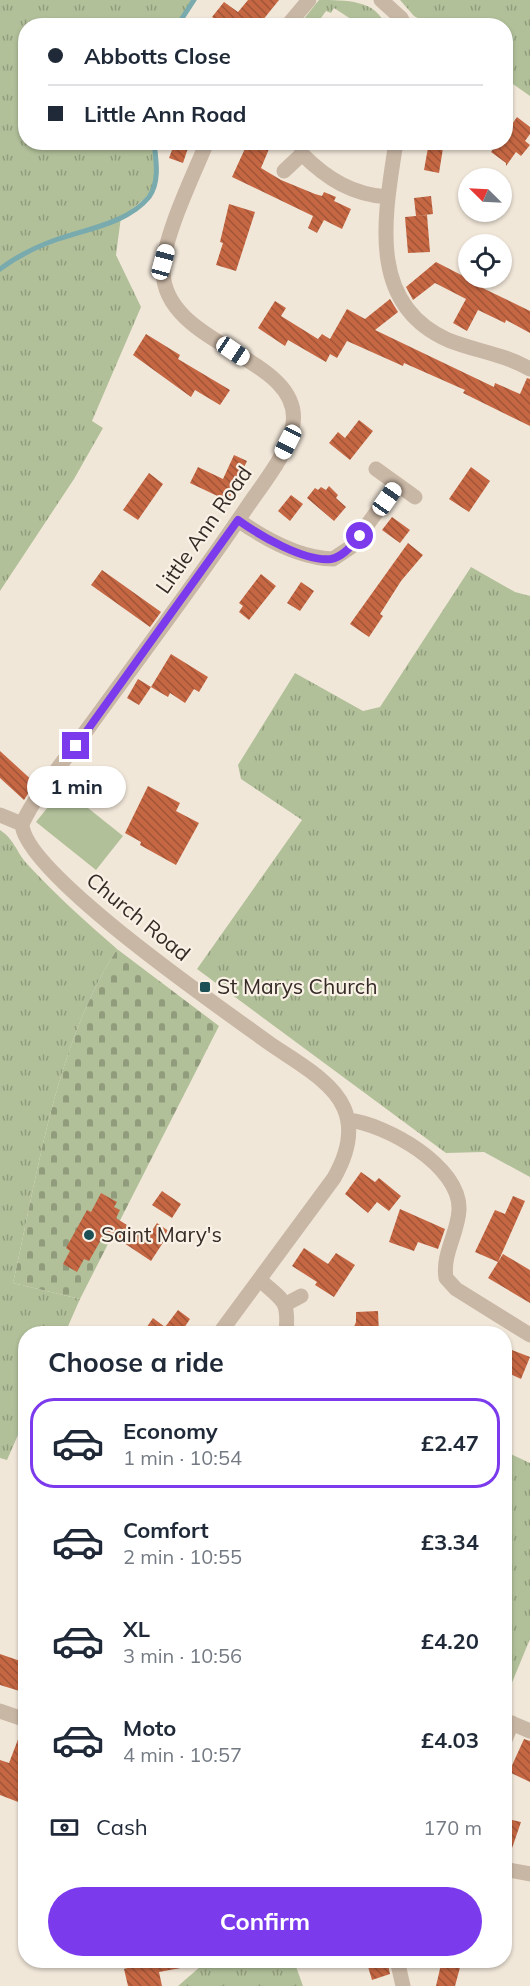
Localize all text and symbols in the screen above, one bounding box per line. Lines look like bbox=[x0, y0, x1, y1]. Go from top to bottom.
text: Abbotts Close bbox=[84, 42, 231, 70]
text: Little Ann Road bbox=[84, 100, 246, 128]
north arrow bbox=[458, 168, 512, 222]
map controls bbox=[458, 168, 512, 288]
button: locate bbox=[458, 234, 512, 288]
car bbox=[150, 242, 176, 282]
car bbox=[213, 333, 253, 369]
car bbox=[272, 422, 304, 462]
street label: Little Ann Road bbox=[150, 461, 257, 598]
car bbox=[369, 479, 405, 519]
route start bbox=[346, 522, 373, 549]
route end bbox=[62, 732, 89, 759]
callout: 1 min bbox=[26, 767, 125, 809]
text: 1 min bbox=[50, 774, 103, 799]
street label: Church Road bbox=[82, 866, 196, 966]
place label: St Marys Church bbox=[217, 973, 378, 999]
marker: St Marys Church bbox=[198, 980, 212, 994]
place label: Saint Mary's bbox=[101, 1221, 222, 1247]
marker: Saint Mary's bbox=[82, 1228, 96, 1242]
text: Choose a ride bbox=[48, 1345, 224, 1379]
icon: car bbox=[51, 1416, 105, 1470]
text: Economy bbox=[123, 1417, 218, 1445]
text: £2.47 bbox=[421, 1429, 479, 1457]
text: 1 min · 10:54 bbox=[123, 1445, 242, 1470]
icon: car bbox=[51, 1515, 105, 1569]
text: Comfort bbox=[123, 1516, 209, 1544]
text: £3.34 bbox=[421, 1528, 479, 1556]
text: 2 min · 10:55 bbox=[123, 1544, 242, 1569]
icon: car bbox=[51, 1614, 105, 1668]
text: XL bbox=[123, 1615, 150, 1643]
text: £4.20 bbox=[421, 1627, 479, 1655]
text: 3 min · 10:56 bbox=[123, 1643, 242, 1668]
icon: car bbox=[51, 1713, 105, 1767]
text: Moto bbox=[123, 1714, 176, 1742]
text: £4.03 bbox=[421, 1726, 479, 1754]
text: 4 min · 10:57 bbox=[123, 1742, 242, 1767]
icon: cash bbox=[48, 1811, 81, 1844]
text: Cash bbox=[96, 1813, 148, 1841]
text: 170 m bbox=[423, 1815, 482, 1840]
button: Confirm bbox=[48, 1887, 482, 1956]

